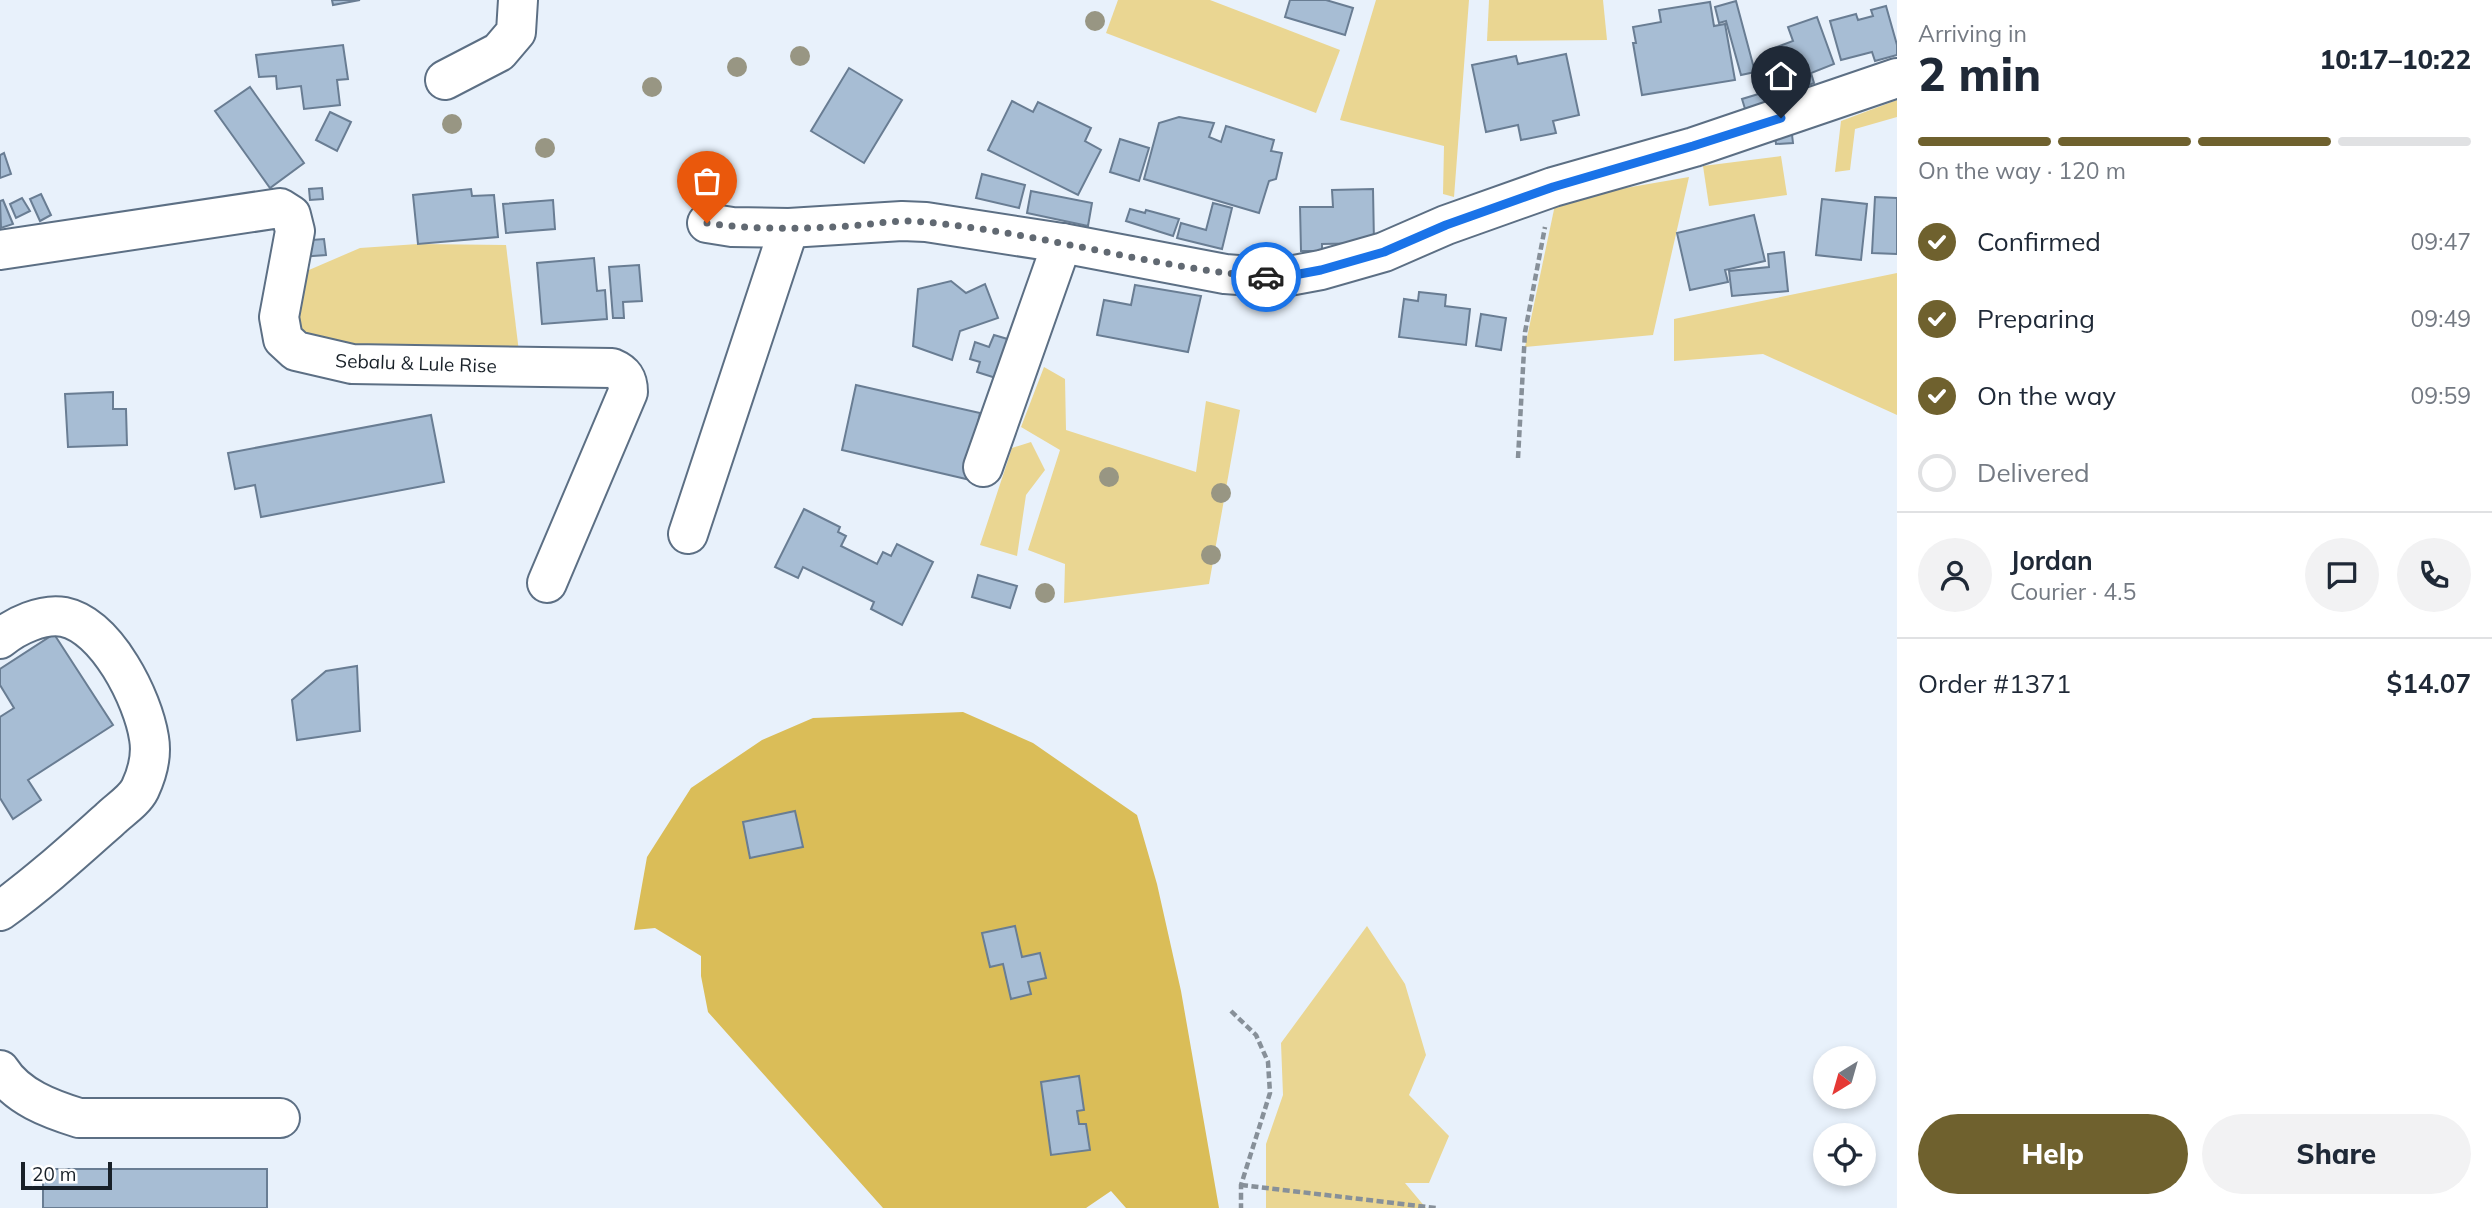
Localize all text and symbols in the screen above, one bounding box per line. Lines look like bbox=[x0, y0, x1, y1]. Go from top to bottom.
text: Arriving in bbox=[1918, 19, 2027, 48]
text: 10:17–10:22 bbox=[2320, 43, 2471, 76]
text: 2 min bbox=[1918, 45, 2041, 103]
pin bbox=[1751, 46, 1811, 118]
icon: home bbox=[1762, 57, 1800, 95]
pin bbox=[677, 151, 737, 223]
text: On the way · 120 m bbox=[1918, 156, 2126, 185]
icon: bag bbox=[688, 162, 726, 200]
icon: check bbox=[1918, 223, 1956, 261]
text: Confirmed bbox=[1977, 225, 2101, 258]
text: 09:47 bbox=[2411, 227, 2471, 256]
courier bbox=[1231, 242, 1301, 312]
icon: car bbox=[1247, 258, 1285, 296]
icon: check bbox=[1918, 300, 1956, 338]
text: Preparing bbox=[1977, 302, 2095, 335]
text: 09:49 bbox=[2411, 304, 2471, 333]
street label: Sebalu & Lule Rise bbox=[335, 348, 497, 378]
icon: check bbox=[1918, 377, 1956, 415]
text: On the way bbox=[1977, 379, 2116, 412]
text: 09:59 bbox=[2411, 381, 2471, 410]
text: Delivered bbox=[1977, 456, 2090, 489]
button: person bbox=[1918, 538, 1992, 612]
button: chat bbox=[2305, 538, 2379, 612]
button: phone bbox=[2397, 538, 2471, 612]
text: Jordan bbox=[2010, 544, 2093, 577]
text: Courier · 4.5 bbox=[2010, 577, 2136, 606]
text: Order #1371 bbox=[1918, 667, 2071, 700]
text: $14.07 bbox=[2387, 667, 2471, 700]
north arrow bbox=[1813, 1046, 1876, 1110]
map controls bbox=[1813, 1046, 1876, 1186]
button: Help bbox=[1918, 1114, 2188, 1194]
button: Share bbox=[2202, 1114, 2471, 1194]
button: locate bbox=[1813, 1123, 1876, 1186]
scale bar bbox=[21, 1159, 112, 1191]
text: 20 m bbox=[32, 1162, 76, 1186]

